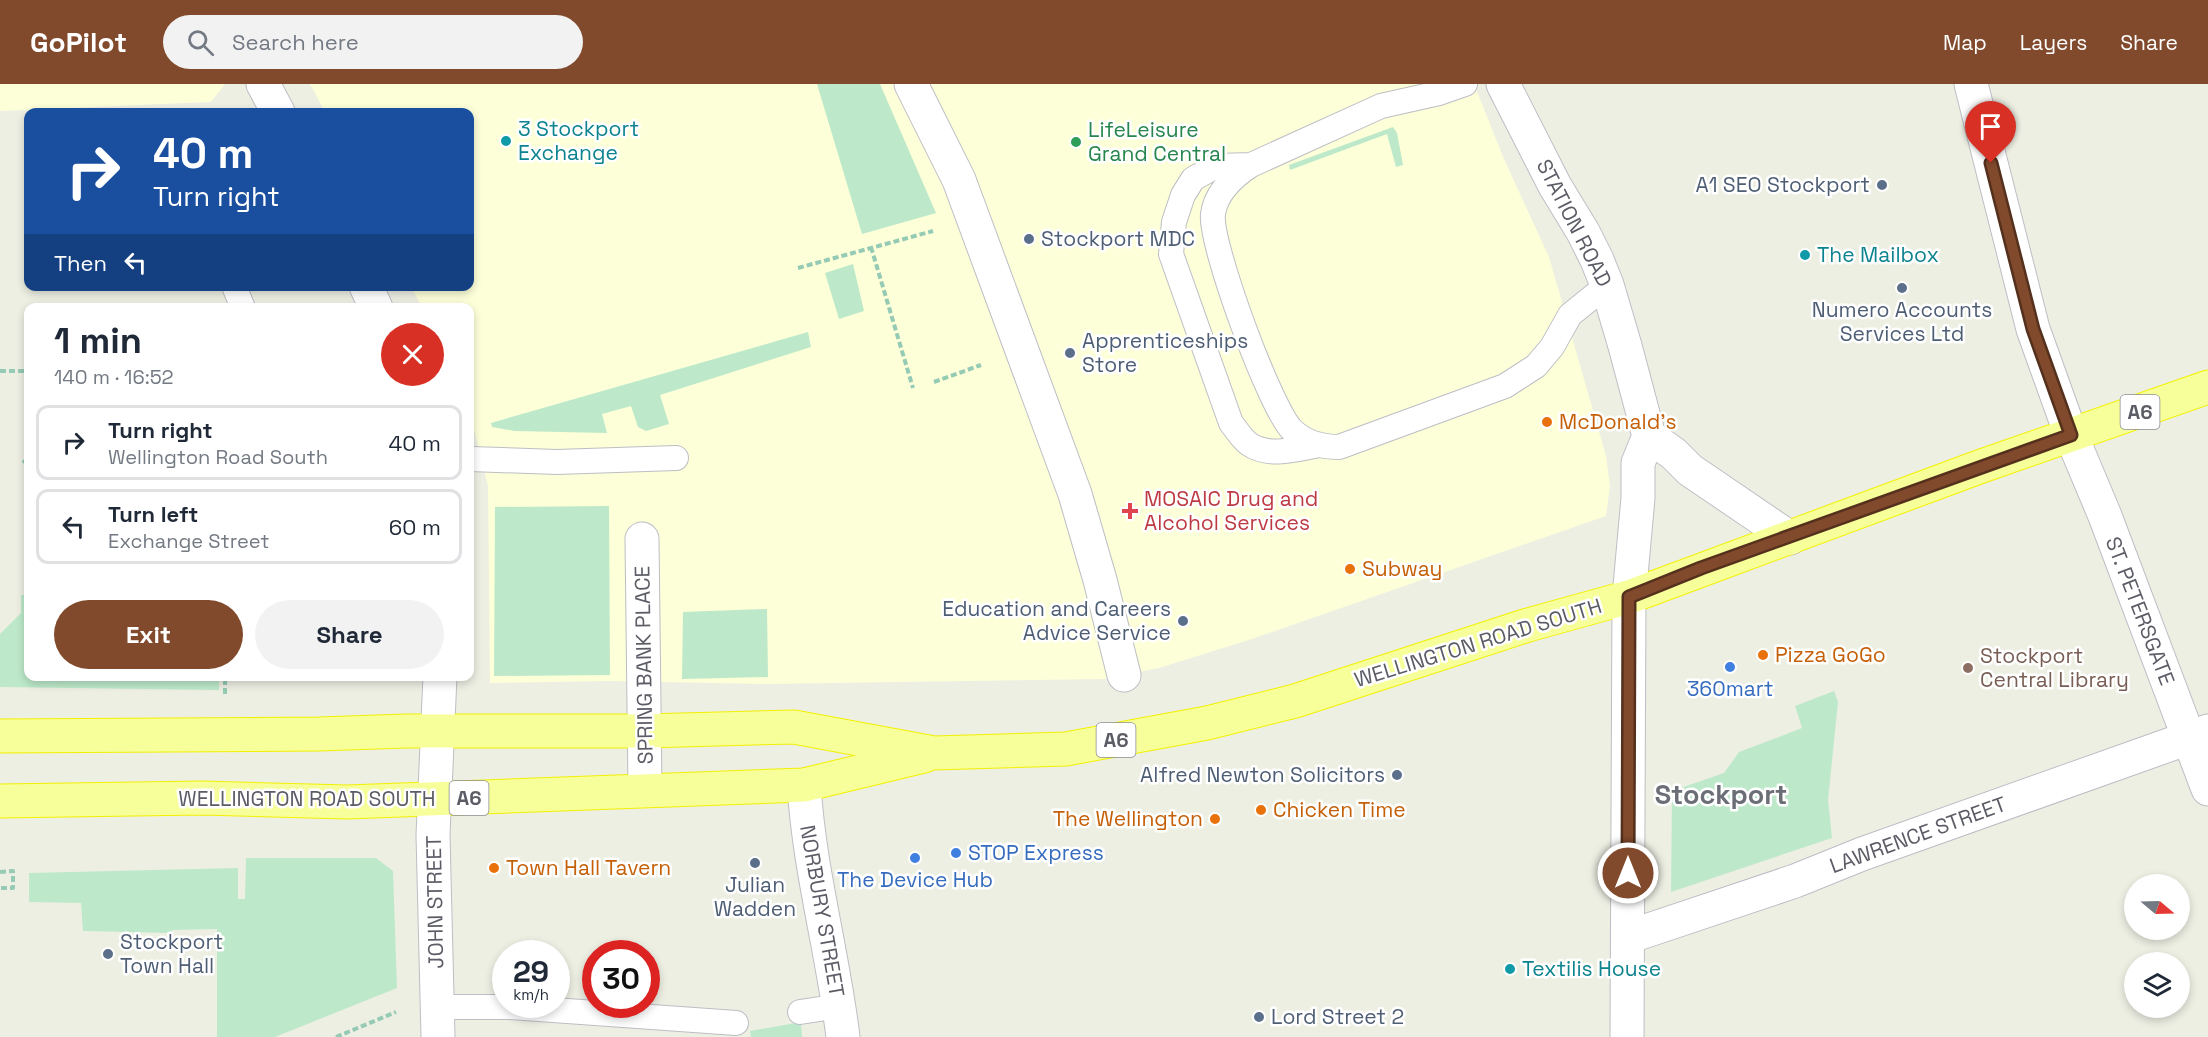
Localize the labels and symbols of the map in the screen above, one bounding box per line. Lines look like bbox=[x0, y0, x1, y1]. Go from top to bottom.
pin bbox=[1965, 101, 2016, 163]
place label: 3 Stockport Exchange bbox=[518, 115, 639, 166]
place label: LifeLeisure Grand Central bbox=[1088, 116, 1226, 167]
marker: 3 Stockport Exchange bbox=[499, 134, 513, 148]
marker: LifeLeisure Grand Central bbox=[1069, 135, 1083, 149]
street label: STATION ROAD bbox=[1531, 154, 1618, 291]
place label: A1 SEO Stockport bbox=[1695, 171, 1870, 198]
marker: A1 SEO Stockport bbox=[1875, 178, 1889, 192]
place label: Stockport MDC bbox=[1041, 225, 1195, 252]
marker: Stockport MDC bbox=[1022, 232, 1036, 246]
place label: The Mailbox bbox=[1817, 241, 1939, 268]
marker: The Mailbox bbox=[1798, 248, 1812, 262]
marker: Numero Accounts Services Ltd bbox=[1895, 281, 1909, 295]
place label: Numero Accounts Services Ltd bbox=[1812, 296, 1992, 347]
place label: Apprenticeships Store bbox=[1082, 327, 1248, 378]
marker: Apprenticeships Store bbox=[1063, 346, 1077, 360]
road number: A6 bbox=[2120, 395, 2160, 429]
place label: McDonald's bbox=[1559, 408, 1677, 435]
marker: McDonald's bbox=[1540, 415, 1554, 429]
place label: MOSAIC Drug and Alcohol Services bbox=[1144, 485, 1318, 536]
marker: MOSAIC Drug and Alcohol Services bbox=[1121, 502, 1139, 520]
street label: ST. PETERSGATE bbox=[2100, 533, 2181, 689]
place label: Subway bbox=[1362, 555, 1442, 582]
marker: Subway bbox=[1343, 562, 1357, 576]
street label: SPRING BANK PLACE bbox=[628, 565, 659, 765]
street label: WELLINGTON ROAD SOUTH bbox=[1351, 592, 1605, 693]
place label: Education and Careers Advice Service bbox=[942, 595, 1171, 646]
marker: Education and Careers Advice Service bbox=[1176, 614, 1190, 628]
place label: Pizza GoGo bbox=[1775, 641, 1886, 668]
place label: Stockport Central Library bbox=[1980, 642, 2129, 693]
marker: Pizza GoGo bbox=[1756, 648, 1770, 662]
marker: 360mart bbox=[1723, 660, 1737, 674]
marker: Stockport Central Library bbox=[1961, 661, 1975, 675]
place label: 360mart bbox=[1687, 675, 1773, 702]
road number: A6 bbox=[1096, 723, 1136, 757]
place label: Alfred Newton Solicitors bbox=[1140, 761, 1385, 788]
marker: Alfred Newton Solicitors bbox=[1390, 768, 1404, 782]
district label: Stockport bbox=[1655, 777, 1787, 812]
road number: A6 bbox=[450, 781, 488, 815]
street label: WELLINGTON ROAD SOUTH bbox=[178, 785, 436, 812]
street label: LAWRENCE STREET bbox=[1826, 790, 2010, 879]
place label: Chicken Time bbox=[1273, 796, 1406, 823]
marker: Chicken Time bbox=[1254, 803, 1268, 817]
place label: The Wellington bbox=[1053, 805, 1203, 832]
marker: The Wellington bbox=[1208, 812, 1222, 826]
street label: NORBURY STREET bbox=[794, 823, 851, 999]
street label: JOHN STREET bbox=[420, 835, 449, 969]
place label: STOP Express bbox=[968, 839, 1104, 866]
position arrow bbox=[1596, 841, 1660, 905]
marker: STOP Express bbox=[949, 846, 963, 860]
marker: The Device Hub bbox=[908, 851, 922, 865]
place label: Town Hall Tavern bbox=[506, 854, 671, 881]
marker: Julian Wadden bbox=[748, 856, 762, 870]
marker: Town Hall Tavern bbox=[487, 861, 501, 875]
place label: The Device Hub bbox=[837, 866, 993, 893]
place label: Julian Wadden bbox=[714, 871, 796, 922]
north arrow bbox=[2124, 874, 2190, 940]
place label: Stockport Town Hall bbox=[120, 928, 223, 979]
speed limit sign: 30 bbox=[582, 940, 660, 1018]
marker: Stockport Town Hall bbox=[101, 947, 115, 961]
place label: Textilis House bbox=[1522, 955, 1661, 982]
marker: Textilis House bbox=[1503, 962, 1517, 976]
place label: Lord Street 2 bbox=[1271, 1003, 1404, 1030]
marker: Lord Street 2 bbox=[1252, 1010, 1266, 1024]

